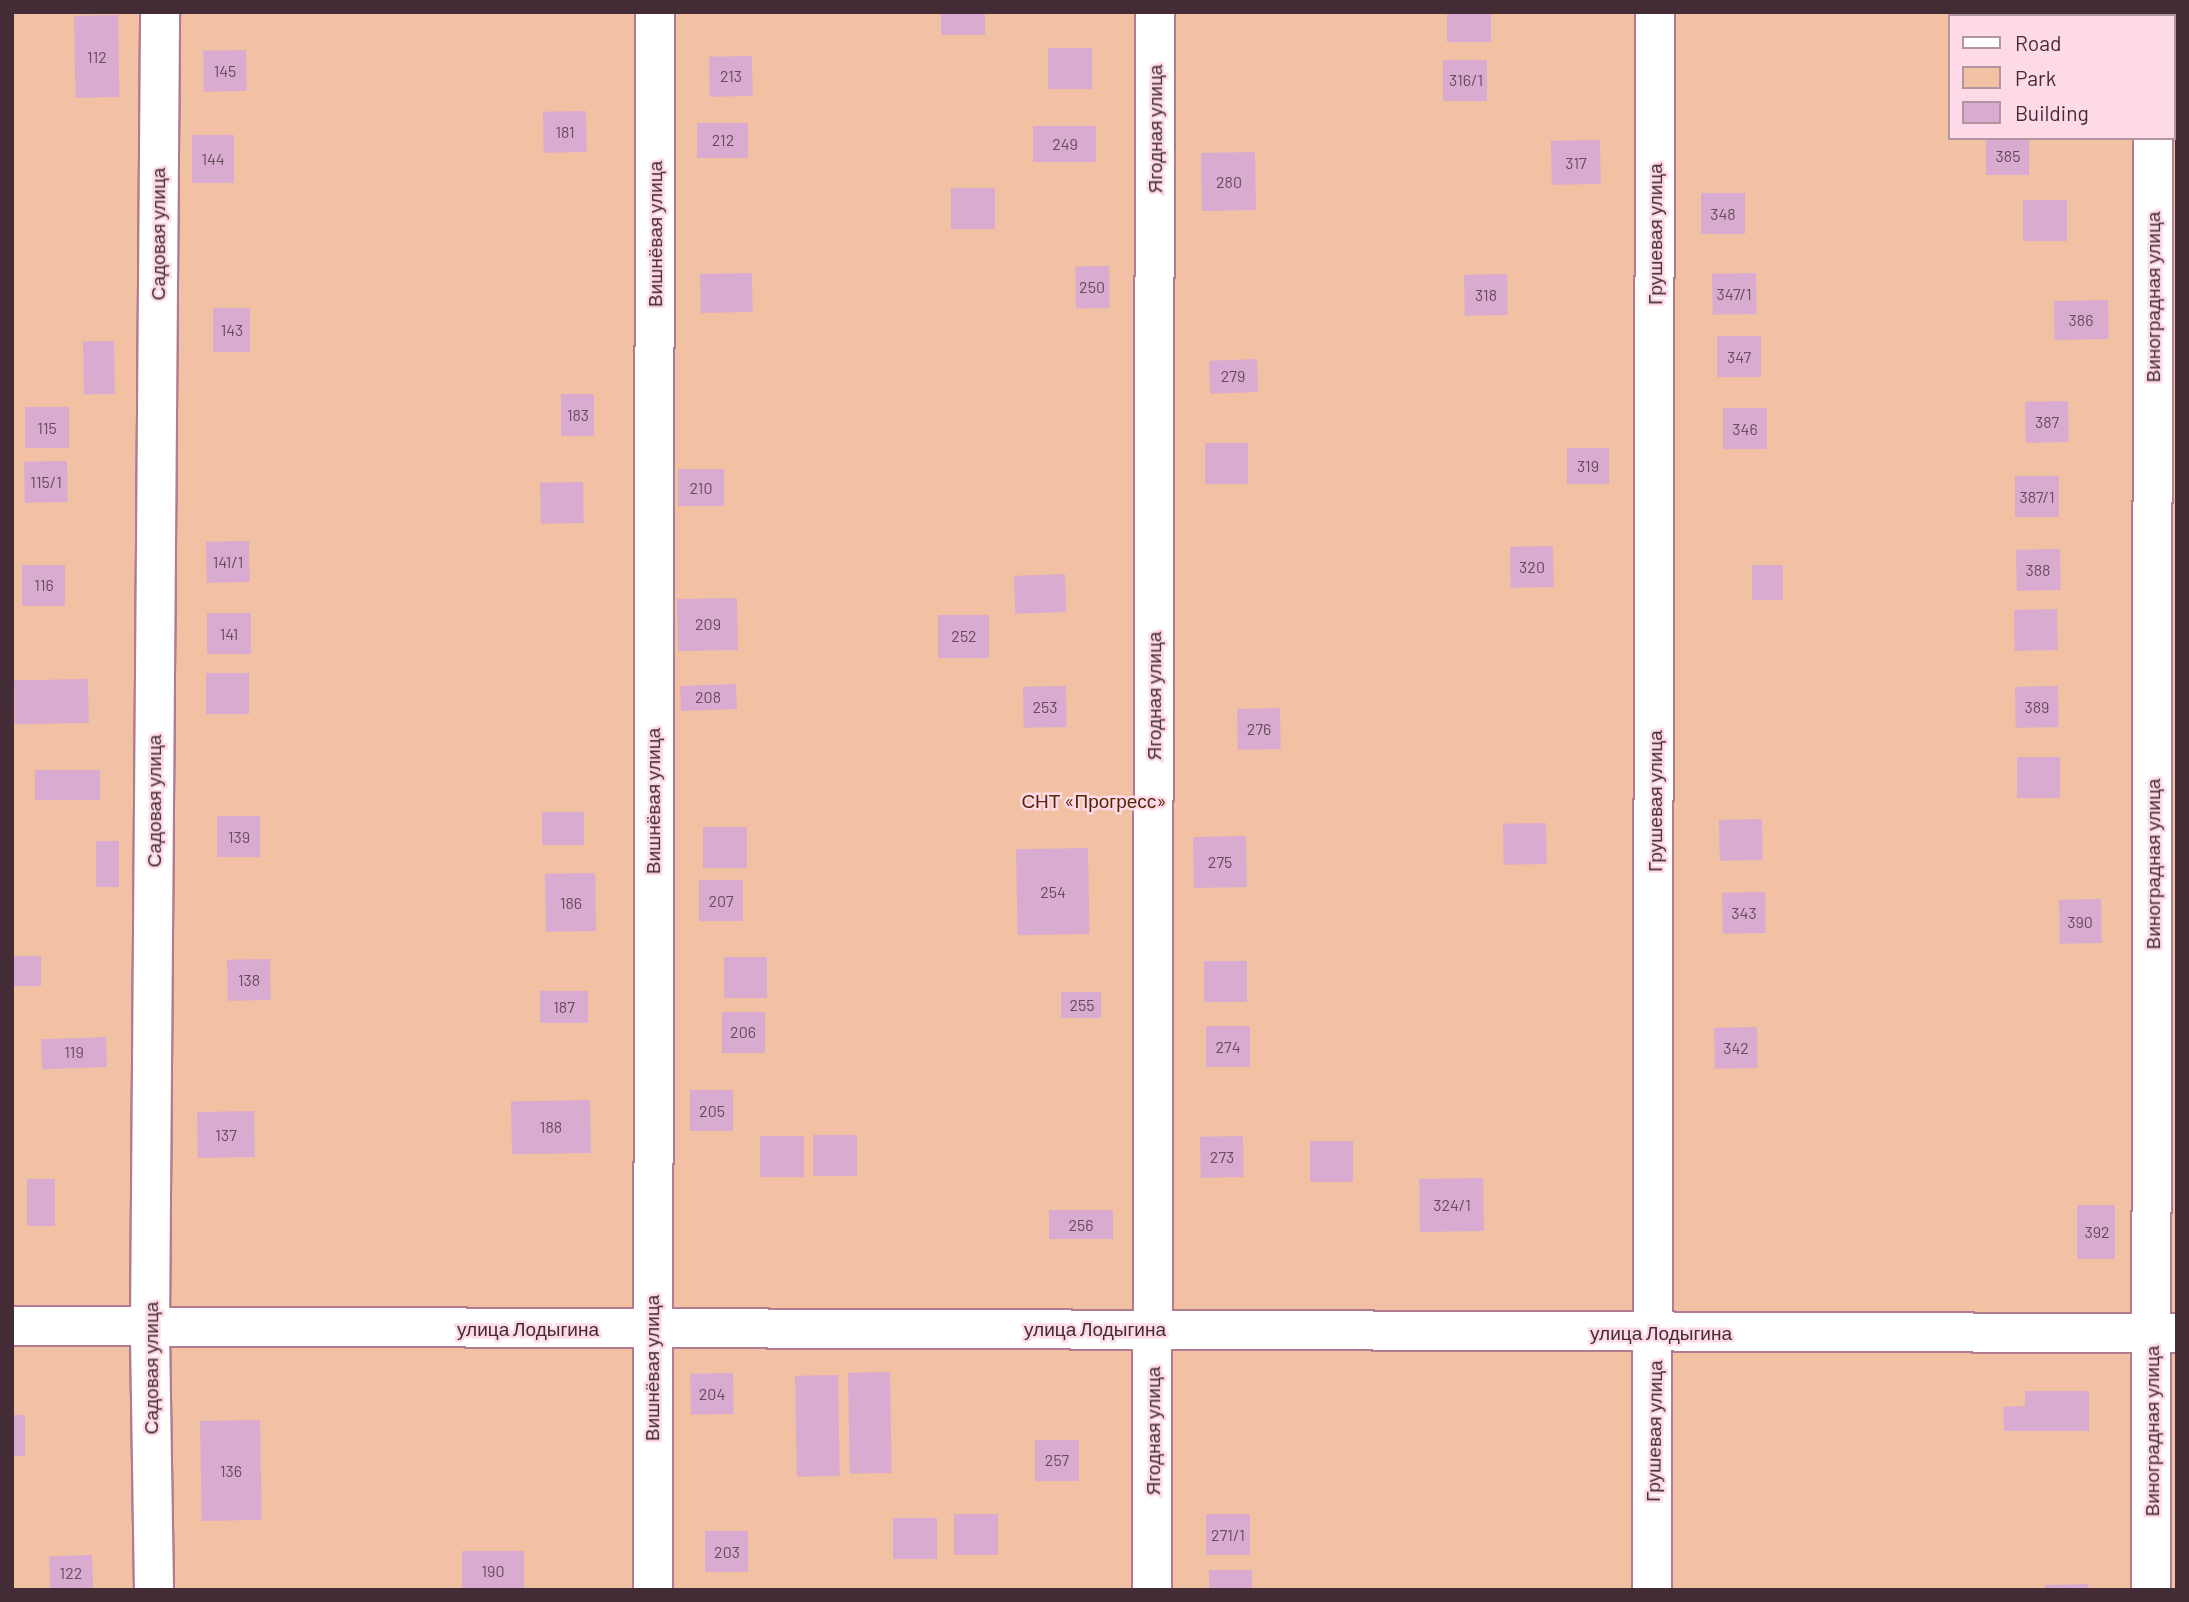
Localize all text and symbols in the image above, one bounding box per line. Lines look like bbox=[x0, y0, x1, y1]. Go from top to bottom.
legend bbox=[1948, 14, 2175, 140]
text: Road bbox=[2015, 30, 2061, 55]
house number: 112 bbox=[87, 47, 107, 67]
house number: 145 bbox=[214, 61, 236, 81]
street label: Ягодная улица bbox=[1144, 65, 1166, 193]
text: Park bbox=[2015, 65, 2056, 90]
house number: 213 bbox=[720, 66, 742, 86]
house number: 316/1 bbox=[1449, 70, 1483, 90]
text: Building bbox=[2015, 100, 2089, 125]
house number: 181 bbox=[555, 122, 575, 142]
house number: 212 bbox=[712, 130, 734, 150]
house number: 249 bbox=[1052, 134, 1078, 154]
house number: 385 bbox=[1996, 146, 2020, 166]
house number: 144 bbox=[201, 149, 225, 169]
house number: 317 bbox=[1565, 153, 1587, 173]
street label: Вишнёвая улица bbox=[644, 161, 666, 307]
street label: Грушевая улица bbox=[1644, 163, 1666, 305]
street label: Садовая улица bbox=[147, 168, 169, 300]
house number: 280 bbox=[1216, 172, 1242, 192]
house number: 348 bbox=[1710, 204, 1736, 224]
street label: Виноградная улица bbox=[2142, 212, 2164, 382]
house number: 250 bbox=[1079, 277, 1105, 297]
house number: 347/1 bbox=[1716, 284, 1752, 304]
house number: 318 bbox=[1475, 285, 1497, 305]
house number: 386 bbox=[2069, 310, 2093, 330]
house number: 143 bbox=[221, 320, 243, 340]
house number: 347 bbox=[1727, 347, 1751, 367]
house number: 279 bbox=[1221, 366, 1245, 386]
house number: 183 bbox=[567, 405, 589, 425]
house number: 387 bbox=[2035, 412, 2059, 432]
house number: 115 bbox=[37, 418, 57, 438]
house number: 346 bbox=[1732, 419, 1758, 439]
house number: 319 bbox=[1577, 456, 1599, 476]
house number: 115/1 bbox=[30, 472, 62, 492]
house number: 210 bbox=[690, 478, 712, 498]
house number: 387/1 bbox=[2019, 487, 2055, 507]
house number: 141/1 bbox=[213, 552, 243, 572]
house number: 320 bbox=[1519, 557, 1545, 577]
house number: 388 bbox=[2026, 560, 2050, 580]
house number: 116 bbox=[34, 575, 54, 595]
house number: 209 bbox=[695, 614, 721, 634]
house number: 141 bbox=[220, 624, 238, 644]
house number: 252 bbox=[951, 626, 977, 646]
street label: Ягодная улица bbox=[1143, 632, 1165, 760]
house number: 208 bbox=[695, 687, 721, 707]
house number: 253 bbox=[1032, 697, 1058, 717]
house number: 389 bbox=[2025, 697, 2049, 717]
house number: 276 bbox=[1247, 719, 1271, 739]
street label: Вишнёвая улица bbox=[642, 728, 664, 874]
street label: Грушевая улица bbox=[1644, 730, 1666, 872]
street label: Садовая улица bbox=[143, 735, 165, 867]
street label: Виноградная улица bbox=[2142, 779, 2164, 949]
park label: СНТ «Прогресс» bbox=[1021, 790, 1167, 812]
house number: 139 bbox=[228, 827, 250, 847]
house number: 275 bbox=[1208, 852, 1232, 872]
house number: 254 bbox=[1040, 882, 1066, 902]
house number: 207 bbox=[708, 891, 734, 911]
house number: 186 bbox=[560, 893, 582, 913]
house number: 343 bbox=[1731, 903, 1757, 923]
house number: 390 bbox=[2067, 912, 2093, 932]
house number: 138 bbox=[238, 970, 260, 990]
house number: 255 bbox=[1069, 995, 1095, 1015]
house number: 187 bbox=[553, 997, 575, 1017]
house number: 206 bbox=[730, 1022, 756, 1042]
house number: 274 bbox=[1216, 1037, 1240, 1057]
house number: 342 bbox=[1723, 1038, 1749, 1058]
house number: 119 bbox=[64, 1042, 84, 1062]
house number: 205 bbox=[699, 1101, 725, 1121]
house number: 188 bbox=[540, 1117, 562, 1137]
house number: 137 bbox=[215, 1125, 237, 1145]
house number: 273 bbox=[1210, 1147, 1234, 1167]
house number: 324/1 bbox=[1433, 1195, 1471, 1215]
house number: 256 bbox=[1068, 1215, 1094, 1235]
house number: 392 bbox=[2084, 1222, 2110, 1242]
street label: Вишнёвая улица bbox=[641, 1295, 663, 1441]
street label: Садовая улица bbox=[140, 1302, 162, 1434]
street label: улица Лодыгина bbox=[457, 1318, 599, 1340]
street label: улица Лодыгина bbox=[1024, 1318, 1166, 1340]
street label: улица Лодыгина bbox=[1590, 1322, 1732, 1344]
street label: Виноградная улица bbox=[2141, 1346, 2163, 1516]
street label: Грушевая улица bbox=[1641, 1360, 1667, 1502]
street label: Ягодная улица bbox=[1142, 1367, 1164, 1495]
house number: 204 bbox=[699, 1384, 725, 1404]
house number: 257 bbox=[1045, 1450, 1069, 1470]
house number: 136 bbox=[220, 1461, 242, 1481]
house number: 271/1 bbox=[1211, 1525, 1245, 1545]
house number: 203 bbox=[714, 1542, 740, 1562]
house number: 190 bbox=[482, 1561, 504, 1581]
house number: 122 bbox=[60, 1563, 82, 1583]

